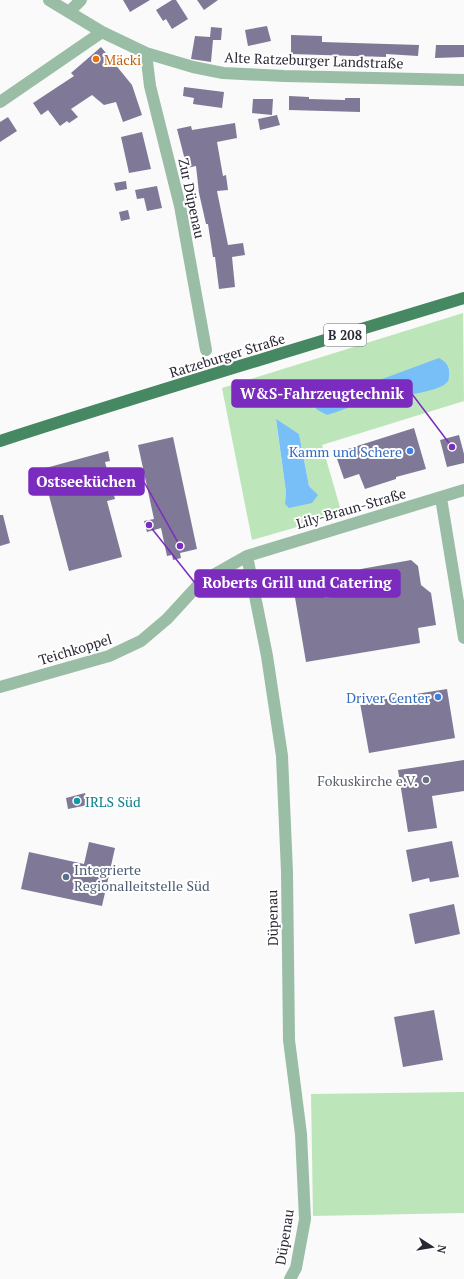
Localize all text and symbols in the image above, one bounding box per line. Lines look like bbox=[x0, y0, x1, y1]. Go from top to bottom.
street label: Alte Ratzeburger Landstraße bbox=[224, 47, 404, 73]
place label: Mäcki bbox=[104, 50, 141, 69]
marker: Mäcki bbox=[91, 54, 101, 64]
street label: Zur Düpenau bbox=[174, 156, 210, 240]
road number: B 208 bbox=[324, 324, 366, 346]
street label: Ratzeburger Straße bbox=[167, 328, 287, 382]
callout: W&S-Fahrzeugtechnik bbox=[232, 380, 412, 407]
text: W&S-Fahrzeugtechnik bbox=[240, 383, 404, 403]
place label: Kamm und Schere bbox=[289, 442, 402, 461]
marker: Kamm und Schere bbox=[405, 446, 415, 456]
callout: Ostseeküchen bbox=[29, 468, 144, 495]
text: Ostseeküchen bbox=[36, 471, 136, 491]
street label: Lily-Braun-Straße bbox=[294, 483, 408, 533]
callout: Roberts Grill und Catering bbox=[195, 570, 400, 597]
text: Roberts Grill und Catering bbox=[202, 572, 392, 592]
street label: Teichkoppel bbox=[36, 629, 114, 669]
place label: Driver Center bbox=[346, 688, 431, 707]
marker: Driver Center bbox=[433, 692, 443, 702]
place label: Fokuskirche e.V. bbox=[317, 771, 418, 790]
marker: Fokuskirche e.V. bbox=[421, 775, 431, 785]
place label: IRLS Süd bbox=[85, 792, 141, 811]
marker: IRLS Süd bbox=[72, 796, 82, 806]
place label: Integrierte Regionalleitstelle Süd bbox=[74, 860, 210, 895]
marker: Integrierte Regionalleitstelle Süd bbox=[61, 872, 71, 882]
street label: Düpenau bbox=[262, 890, 282, 946]
street label: Düpenau bbox=[270, 1208, 298, 1266]
north arrow bbox=[412, 1227, 452, 1267]
text: N bbox=[434, 1244, 449, 1255]

